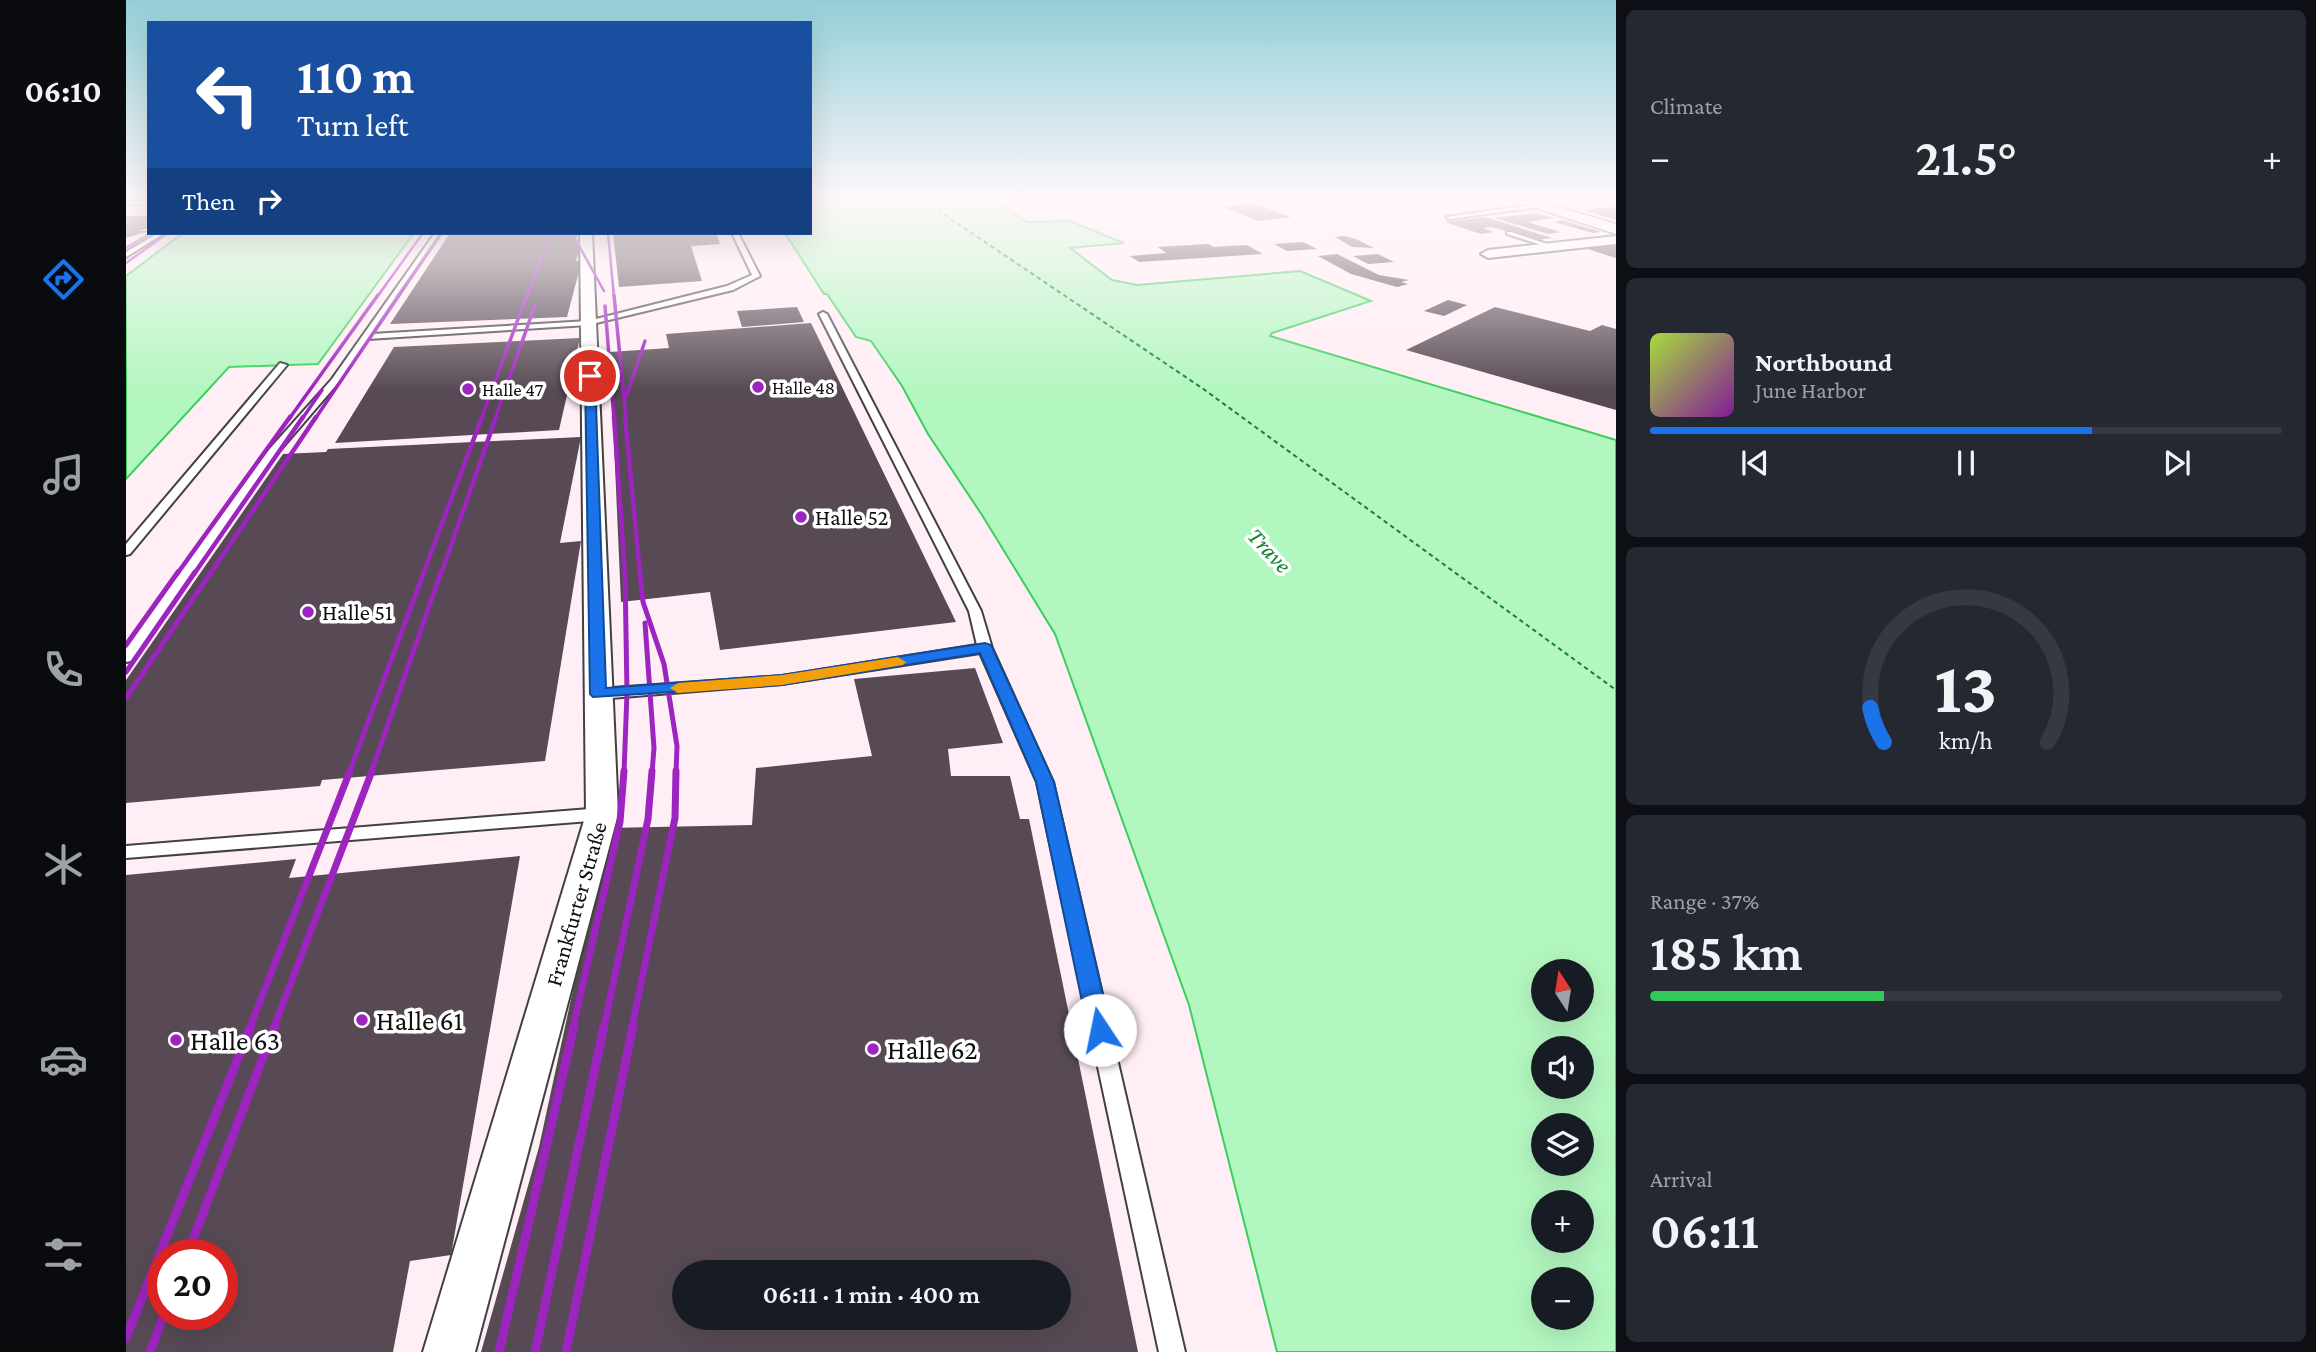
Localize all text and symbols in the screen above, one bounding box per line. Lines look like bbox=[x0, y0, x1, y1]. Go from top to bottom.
icon: left bbox=[182, 49, 273, 140]
text: 110 m bbox=[297, 49, 414, 104]
text: 06:10 bbox=[24, 73, 102, 109]
text: Climate bbox=[1650, 93, 1722, 119]
text: Turn left bbox=[297, 107, 408, 143]
text: 21.5° bbox=[1915, 128, 2017, 186]
text: − bbox=[1650, 136, 1670, 178]
text: + bbox=[2262, 136, 2282, 178]
icon: right bbox=[250, 182, 288, 220]
text: Then bbox=[182, 187, 236, 216]
icon: directions bbox=[39, 255, 88, 304]
pin bbox=[560, 346, 620, 406]
text: Northbound bbox=[1755, 348, 1892, 377]
icon: arrive bbox=[571, 357, 609, 395]
place label: Halle 48 bbox=[772, 377, 835, 398]
text: June Harbor bbox=[1755, 377, 1866, 403]
place label: Halle 47 bbox=[482, 379, 543, 400]
marker: Halle 48 bbox=[750, 379, 766, 395]
marker: Halle 47 bbox=[460, 381, 476, 397]
icon: previous bbox=[1736, 444, 1774, 482]
icon: pause bbox=[1947, 444, 1985, 482]
icon: next bbox=[2158, 444, 2196, 482]
icon: music bbox=[39, 450, 88, 499]
place label: Halle 52 bbox=[815, 504, 889, 530]
marker: Halle 52 bbox=[793, 509, 809, 525]
water label: Trave bbox=[1243, 522, 1297, 578]
place label: Halle 51 bbox=[322, 599, 393, 625]
marker: Halle 51 bbox=[300, 604, 316, 620]
icon: phone bbox=[39, 645, 88, 694]
text: 13 bbox=[1935, 647, 1997, 728]
text: km/h bbox=[1939, 727, 1993, 754]
street label: Frankfurter Straße bbox=[540, 819, 612, 989]
icon: climate bbox=[39, 840, 88, 889]
text: Range · 37% bbox=[1650, 888, 1759, 914]
text: 185 km bbox=[1650, 923, 1803, 981]
north arrow bbox=[1531, 959, 1594, 1022]
map controls bbox=[1531, 959, 1594, 1330]
position arrow bbox=[1063, 993, 1137, 1067]
place label: Halle 61 bbox=[376, 1005, 463, 1036]
marker: Halle 61 bbox=[354, 1012, 370, 1028]
place label: Halle 63 bbox=[190, 1025, 280, 1056]
marker: Halle 63 bbox=[168, 1032, 184, 1048]
place label: Halle 62 bbox=[887, 1034, 978, 1065]
icon: car bbox=[39, 1035, 88, 1084]
button: sound bbox=[1531, 1036, 1594, 1099]
marker: Halle 62 bbox=[865, 1041, 881, 1057]
button: layers bbox=[1531, 1113, 1594, 1176]
text: Arrival bbox=[1650, 1166, 1713, 1192]
button: + bbox=[1531, 1190, 1594, 1253]
text: 06:11 bbox=[1650, 1201, 1759, 1259]
icon: filters bbox=[39, 1230, 88, 1279]
speed limit sign: 20 bbox=[147, 1239, 238, 1330]
button: − bbox=[1531, 1267, 1594, 1330]
text: 06:11 · 1 min · 400 m bbox=[763, 1280, 980, 1309]

